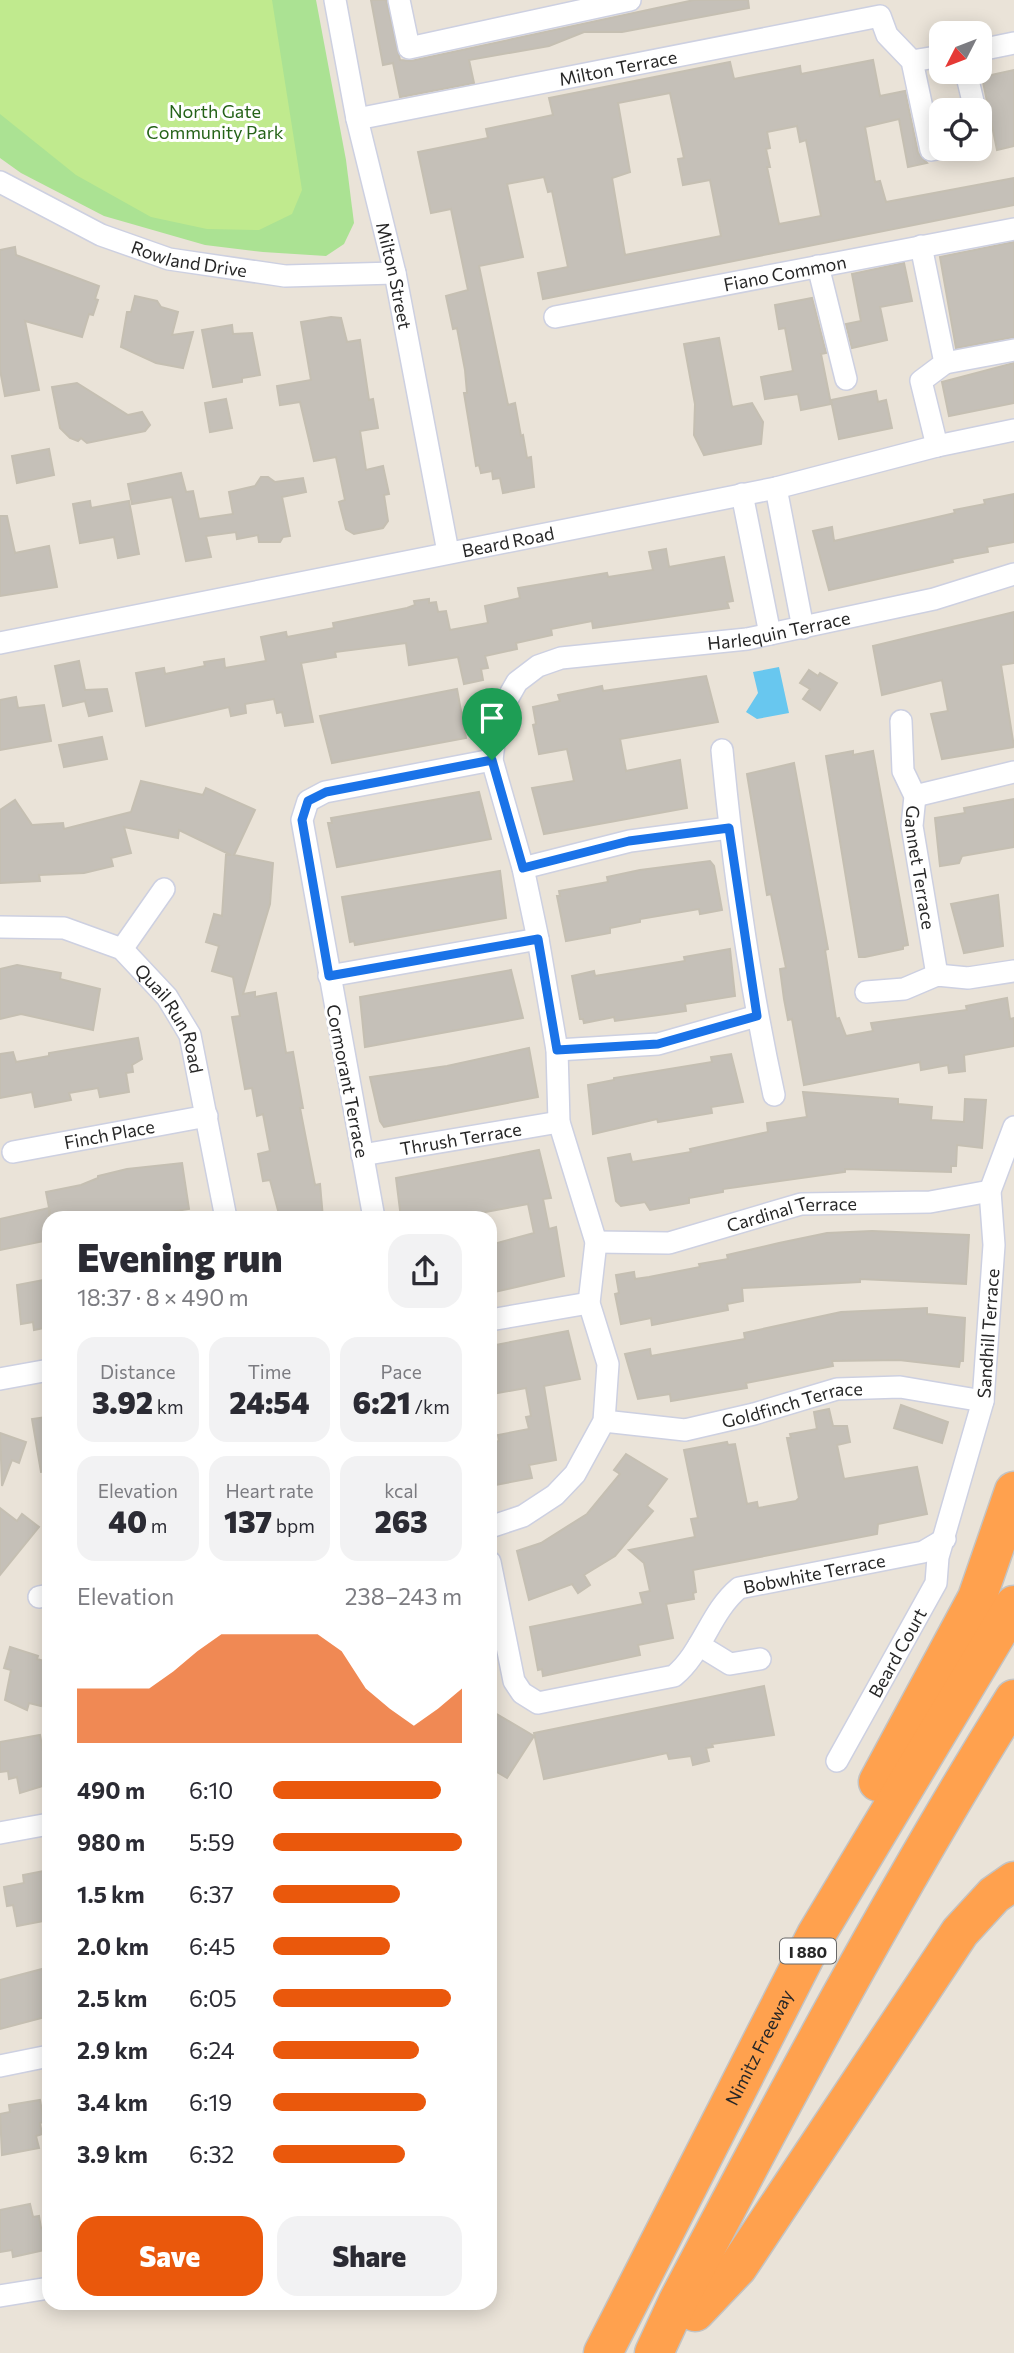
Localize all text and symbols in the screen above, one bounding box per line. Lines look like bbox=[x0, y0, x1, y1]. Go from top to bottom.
north arrow bbox=[929, 21, 992, 84]
map controls bbox=[929, 21, 992, 161]
street label: Milton Terrace bbox=[557, 45, 679, 90]
button: locate bbox=[929, 98, 992, 161]
park label: North Gate Community Park bbox=[146, 100, 284, 143]
street label: Milton Street bbox=[372, 220, 416, 331]
street label: Rowland Drive bbox=[128, 236, 249, 281]
street label: Fiano Common bbox=[722, 250, 848, 295]
street label: Beard Road bbox=[460, 522, 556, 561]
street label: Harlequin Terrace bbox=[706, 606, 852, 654]
pin bbox=[462, 688, 522, 760]
icon: arrive bbox=[473, 699, 511, 737]
street label: Gannet Terrace bbox=[901, 804, 940, 931]
street label: Quail Run Road bbox=[130, 959, 208, 1075]
street label: Cormorant Terrace bbox=[322, 1002, 374, 1160]
street label: Finch Place bbox=[62, 1115, 156, 1153]
street label: Thrush Terrace bbox=[398, 1117, 523, 1159]
street label: Cardinal Terrace bbox=[724, 1192, 857, 1236]
text: Evening run bbox=[77, 1233, 283, 1280]
button: share bbox=[388, 1234, 462, 1308]
street label: Sandhill Terrace bbox=[972, 1268, 1003, 1399]
text: 18:37 · 8 × 490 m bbox=[77, 1283, 249, 1311]
text: Distance bbox=[100, 1360, 176, 1383]
text: Time bbox=[248, 1360, 291, 1383]
text: Pace bbox=[381, 1360, 422, 1383]
street label: Goldfinch Terrace bbox=[719, 1377, 863, 1432]
text: 3.92 bbox=[92, 1383, 153, 1420]
text: 24:54 bbox=[229, 1383, 310, 1420]
text: 6:21 bbox=[352, 1383, 411, 1420]
text: km bbox=[153, 1395, 184, 1418]
text: /km bbox=[411, 1395, 450, 1418]
text: Elevation bbox=[98, 1479, 178, 1502]
text: Heart rate bbox=[225, 1479, 314, 1502]
text: kcal bbox=[384, 1479, 418, 1502]
text: 40 bbox=[108, 1502, 147, 1539]
text: 137 bbox=[224, 1502, 272, 1539]
text: 263 bbox=[375, 1502, 428, 1539]
text: m bbox=[147, 1514, 167, 1537]
text: bpm bbox=[272, 1514, 315, 1537]
street label: Bobwhite Terrace bbox=[741, 1549, 887, 1598]
text: Elevation bbox=[77, 1582, 174, 1610]
text: 238–243 m bbox=[345, 1582, 462, 1610]
street label: Beard Court bbox=[864, 1604, 931, 1701]
text: 490 m bbox=[77, 1776, 145, 1804]
text: 6:10 bbox=[189, 1776, 233, 1804]
text: 980 m bbox=[77, 1828, 145, 1856]
text: 5:59 bbox=[189, 1828, 235, 1856]
text: 1.5 km bbox=[77, 1880, 145, 1908]
text: 6:37 bbox=[189, 1880, 234, 1908]
text: 2.0 km bbox=[77, 1932, 149, 1960]
text: 6:45 bbox=[189, 1932, 235, 1960]
road number: I 880 bbox=[780, 1938, 836, 1964]
text: 2.5 km bbox=[77, 1984, 147, 2012]
text: 6:05 bbox=[189, 1984, 237, 2012]
street label: Nimitz Freeway bbox=[720, 1986, 797, 2109]
text: 2.9 km bbox=[77, 2036, 148, 2064]
text: 6:24 bbox=[189, 2036, 235, 2064]
text: 3.4 km bbox=[77, 2088, 148, 2116]
text: 6:19 bbox=[189, 2088, 232, 2116]
text: 3.9 km bbox=[77, 2140, 148, 2168]
text: 6:32 bbox=[189, 2140, 234, 2168]
button: Save bbox=[77, 2216, 263, 2296]
button: Share bbox=[277, 2216, 462, 2296]

